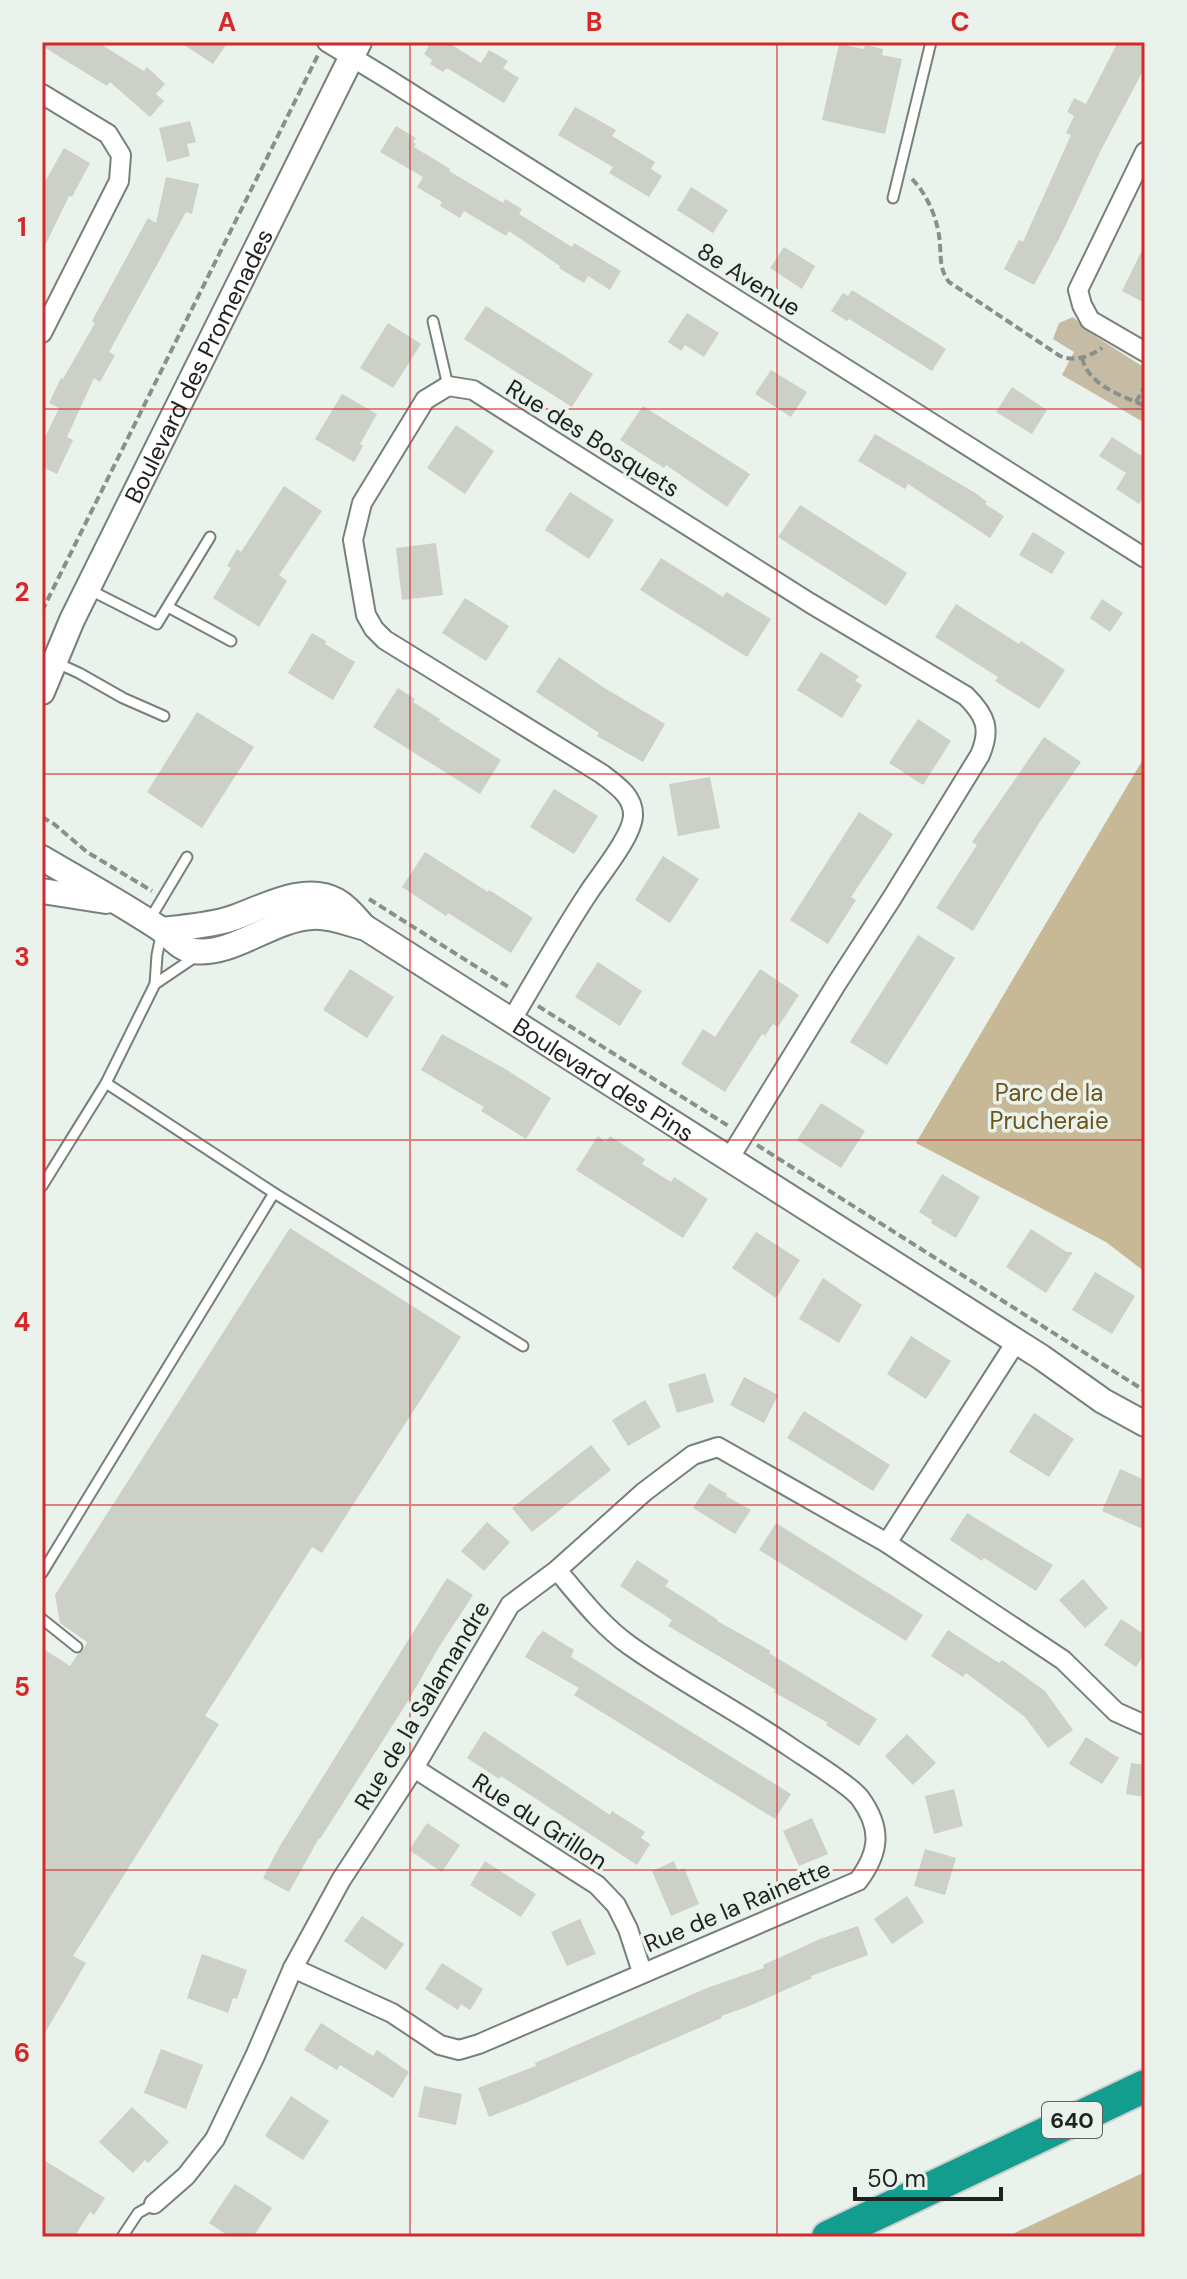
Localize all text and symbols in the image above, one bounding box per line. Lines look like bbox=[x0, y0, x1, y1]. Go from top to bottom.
text: A bbox=[218, 5, 236, 39]
text: B bbox=[586, 5, 602, 39]
text: C bbox=[950, 5, 970, 39]
text: 1 bbox=[17, 210, 27, 244]
street label: Boulevard des Promenades bbox=[117, 223, 279, 508]
street label: 8e Avenue bbox=[692, 235, 806, 323]
street label: Rue des Bosquets bbox=[500, 372, 686, 504]
text: 2 bbox=[14, 575, 30, 609]
text: 3 bbox=[14, 940, 30, 974]
street label: Boulevard des Pins bbox=[507, 1010, 700, 1148]
park label: Parc de la Prucheraie bbox=[989, 1077, 1109, 1136]
text: 4 bbox=[14, 1305, 30, 1339]
street label: Rue de la Salamandre bbox=[347, 1595, 497, 1815]
text: 5 bbox=[14, 1670, 30, 1704]
street label: Rue du Grillon bbox=[467, 1766, 613, 1876]
street label: Rue de la Rainette bbox=[639, 1853, 835, 1959]
text: 6 bbox=[14, 2036, 30, 2070]
road number: 640 bbox=[1042, 2102, 1102, 2138]
scale bar bbox=[855, 2151, 1001, 2201]
text: 50 m bbox=[867, 2163, 926, 2194]

